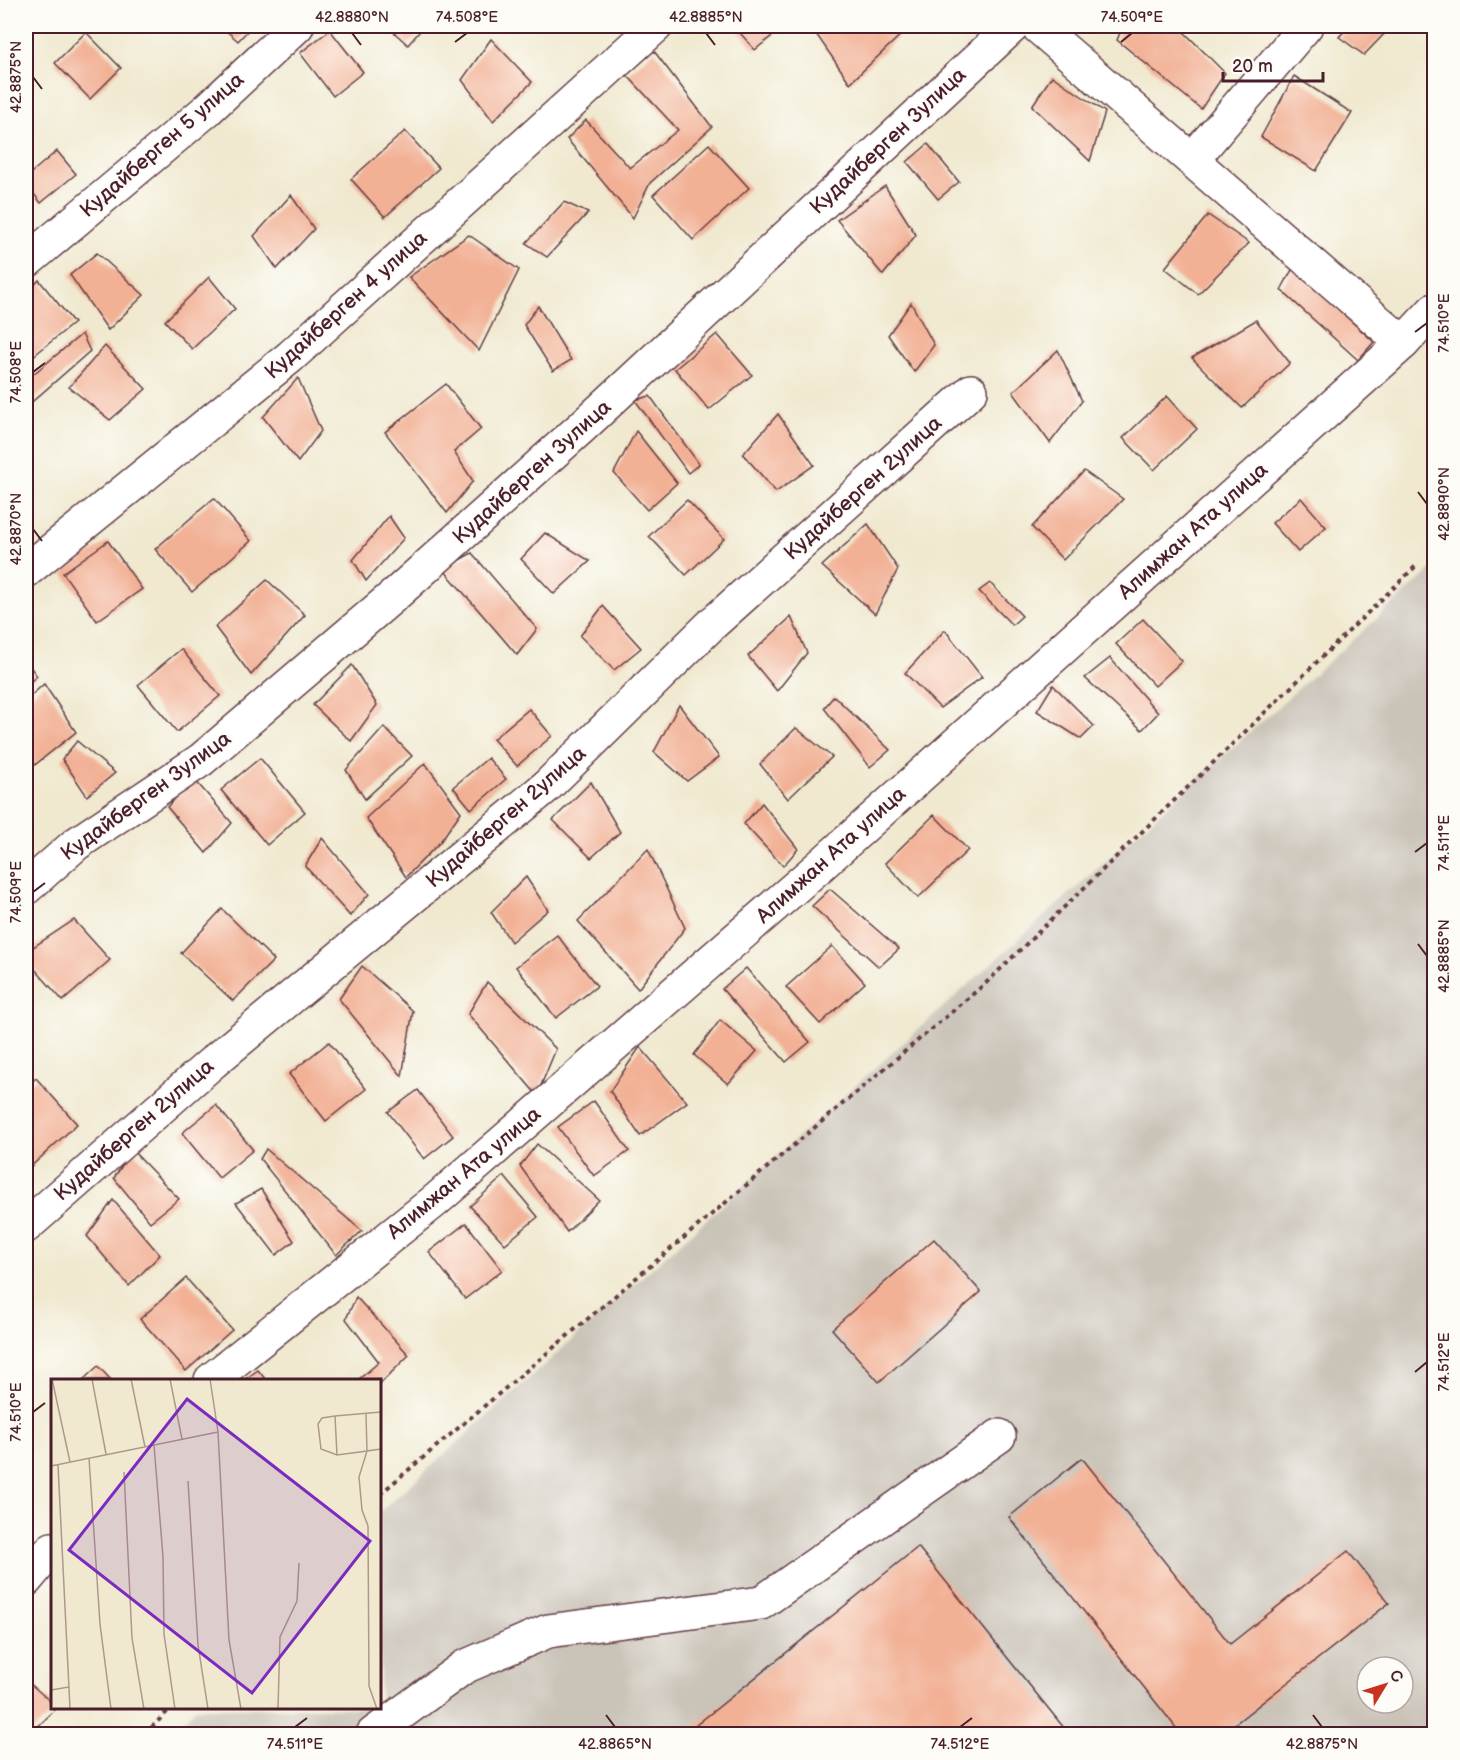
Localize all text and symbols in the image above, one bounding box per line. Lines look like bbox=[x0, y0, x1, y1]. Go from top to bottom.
text: 42.8880°N bbox=[315, 8, 389, 27]
text: 74.508°E bbox=[436, 8, 498, 27]
text: 42.8885°N bbox=[669, 8, 743, 27]
text: 74.509°E bbox=[1101, 8, 1163, 27]
text: 42.8875°N bbox=[7, 41, 26, 113]
scale bar bbox=[1223, 45, 1324, 83]
text: 20 m bbox=[1232, 56, 1273, 77]
street label: Кудайберген 3улица bbox=[805, 62, 972, 220]
street label: Кудайберген 5 улица bbox=[75, 67, 249, 223]
street label: Кудайберген 4 улица bbox=[260, 225, 433, 384]
text: 74.510°E bbox=[1435, 293, 1454, 353]
text: 74.508°E bbox=[7, 341, 26, 403]
street label: Кудайберген 3улица bbox=[448, 394, 617, 550]
street label: Кудайберген 2улица bbox=[779, 410, 947, 565]
street label: Алимжан Ата улица bbox=[1112, 457, 1273, 605]
text: 42.8890°N bbox=[1435, 467, 1454, 541]
text: 42.8870°N bbox=[7, 493, 26, 565]
street label: Кудайберген 3улица bbox=[56, 726, 236, 866]
street label: Кудайберген 2улица bbox=[421, 740, 591, 893]
street label: Алимжан Ата улица bbox=[750, 781, 911, 929]
text: 74.511°E bbox=[1435, 815, 1454, 871]
text: 74.509°E bbox=[7, 861, 26, 923]
text: 42.8885°N bbox=[1435, 919, 1454, 993]
street label: Кудайберген 2улица bbox=[49, 1053, 219, 1206]
street label: Алимжан Ата улица bbox=[381, 1101, 546, 1245]
text: 74.512°E bbox=[1435, 1332, 1454, 1392]
inset map bbox=[51, 1379, 381, 1709]
text: 74.510°E bbox=[7, 1382, 26, 1442]
north arrow bbox=[1355, 1655, 1415, 1715]
text: С bbox=[1385, 1666, 1407, 1687]
text: 74.511°E bbox=[267, 1735, 323, 1754]
text: 42.8865°N bbox=[578, 1735, 652, 1754]
text: 74.512°E bbox=[930, 1735, 990, 1754]
text: 42.8875°N bbox=[1286, 1735, 1358, 1754]

